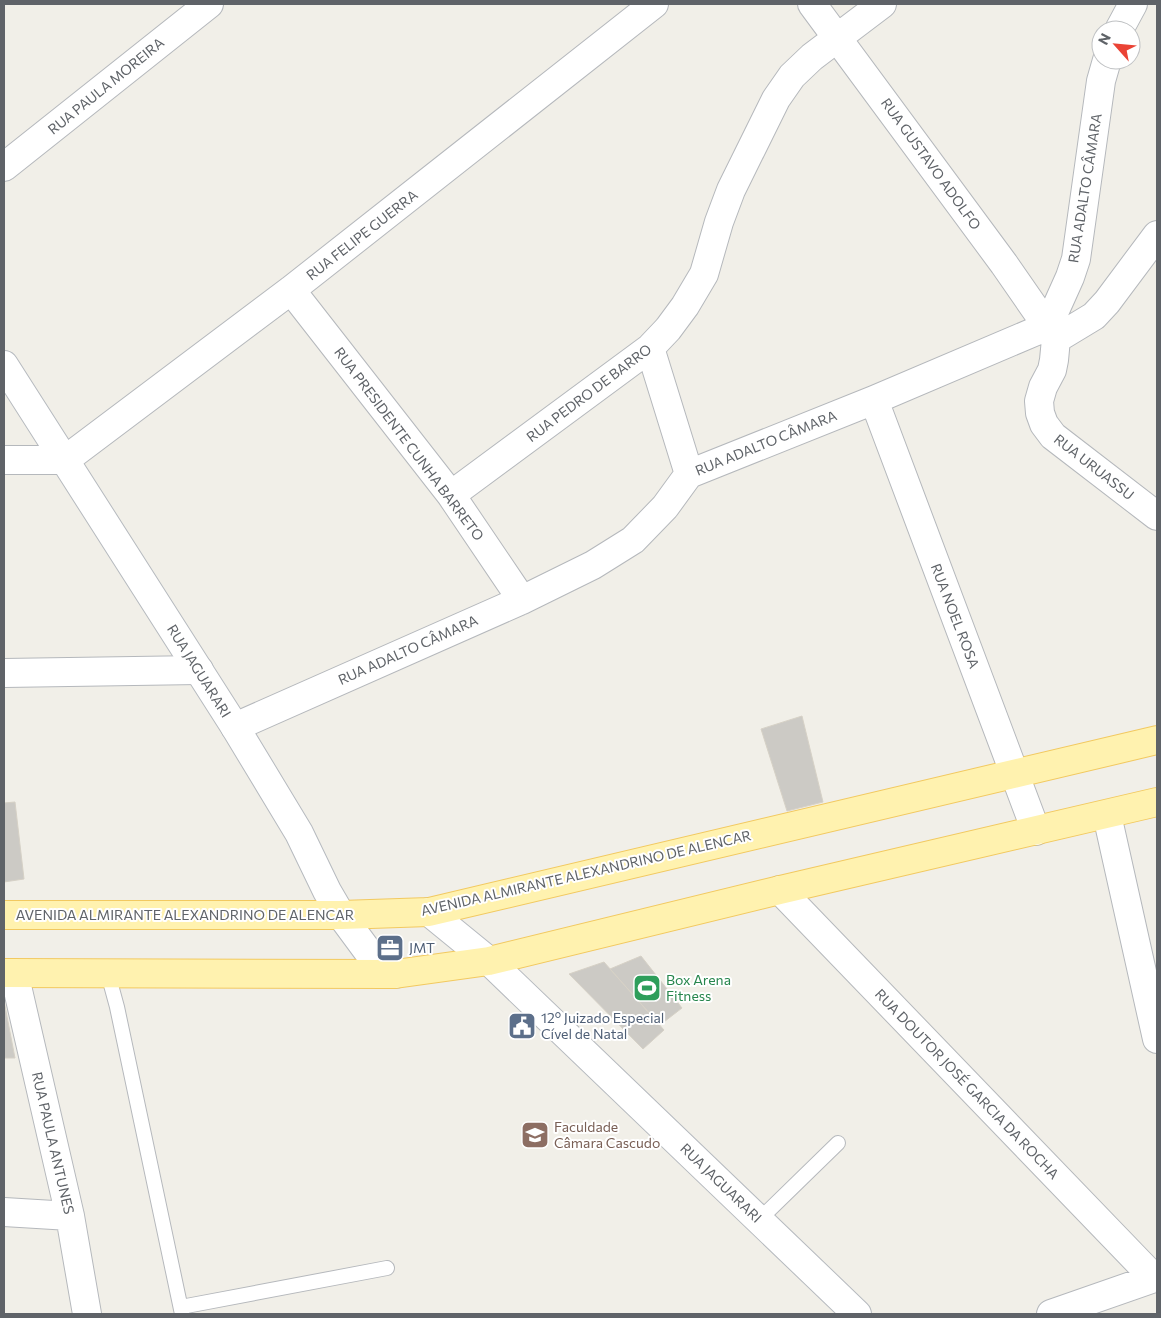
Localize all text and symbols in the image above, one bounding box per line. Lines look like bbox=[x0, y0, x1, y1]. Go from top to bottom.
north arrow bbox=[1091, 20, 1141, 70]
text: N bbox=[1094, 30, 1114, 47]
street label: RUA PAULA MOREIRA bbox=[44, 33, 167, 138]
street label: RUA GUSTAVO ADOLFO bbox=[878, 95, 985, 233]
street label: RUA ADALTO CÂMARA bbox=[1064, 112, 1105, 264]
street label: RUA FELIPE GUERRA bbox=[303, 186, 421, 283]
street label: RUA PEDRO DE BARRO bbox=[523, 340, 654, 445]
street label: RUA PRESIDENTE CUNHA BARRETO bbox=[331, 344, 488, 544]
street label: RUA ADALTO CÂMARA bbox=[693, 406, 839, 479]
street label: RUA URUASSU bbox=[1051, 430, 1138, 503]
street label: RUA NOEL ROSA bbox=[928, 561, 983, 671]
street label: RUA ADALTO CÂMARA bbox=[335, 611, 481, 688]
street label: RUA JAGUARARI bbox=[164, 621, 235, 720]
street label: AVENIDA ALMIRANTE ALEXANDRINO DE ALENCAR bbox=[419, 826, 753, 919]
street label: AVENIDA ALMIRANTE ALEXANDRINO DE ALENCAR bbox=[16, 906, 354, 923]
office icon: JMT bbox=[375, 933, 405, 963]
place label: JMT bbox=[409, 939, 435, 956]
place label: Box Arena Fitness bbox=[666, 971, 731, 1004]
sports icon: Box Arena Fitness bbox=[632, 973, 662, 1003]
street label: RUA DOUTOR JOSÉ GARCIA DA ROCHA bbox=[872, 985, 1063, 1182]
place label: 12º Juizado Especial Cível de Natal bbox=[541, 1009, 664, 1042]
public building icon: 12º Juizado Especial Cível de Natal bbox=[507, 1011, 537, 1041]
street label: RUA PAULA ANTUNES bbox=[29, 1070, 78, 1216]
place label: Faculdade Câmara Cascudo bbox=[554, 1118, 660, 1151]
school or university icon: Faculdade Câmara Cascudo bbox=[520, 1120, 550, 1150]
street label: RUA JAGUARARI bbox=[677, 1139, 766, 1226]

